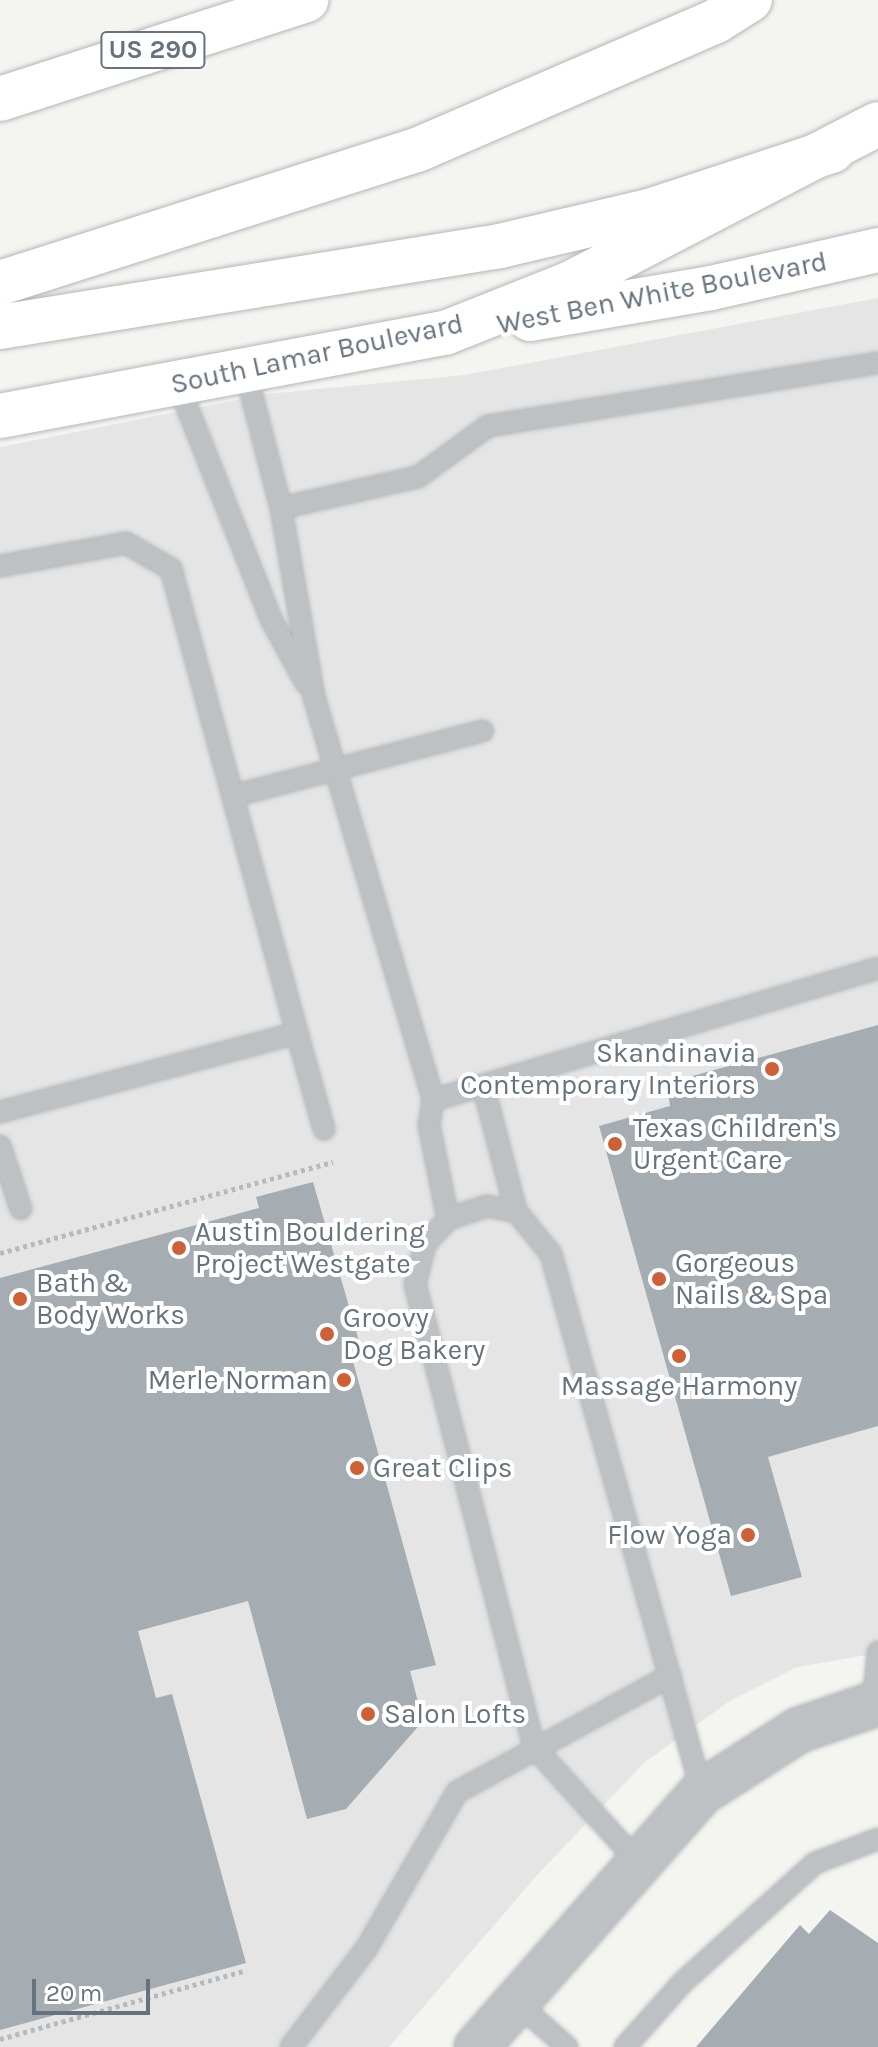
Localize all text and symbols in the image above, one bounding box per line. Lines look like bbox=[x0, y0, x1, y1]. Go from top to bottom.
road number: US 290 bbox=[99, 28, 207, 72]
street label: West Ben White Boulevard bbox=[494, 244, 830, 342]
street label: South Lamar Boulevard bbox=[168, 307, 466, 401]
place label: Skandinavia Contemporary Interiors bbox=[460, 1036, 756, 1102]
marker: Skandinavia Contemporary Interiors bbox=[763, 1060, 781, 1078]
place label: Texas Children's Urgent Care bbox=[633, 1111, 837, 1177]
marker: Texas Children's Urgent Care bbox=[604, 1133, 626, 1155]
place label: Austin Bouldering Project Westgate bbox=[195, 1215, 425, 1281]
marker: Austin Bouldering Project Westgate bbox=[170, 1239, 188, 1257]
place label: Gorgeous Nails & Spa bbox=[675, 1246, 828, 1312]
place label: Bath & Body Works bbox=[36, 1266, 185, 1332]
marker: Gorgeous Nails & Spa bbox=[650, 1270, 668, 1288]
marker: Bath & Body Works bbox=[11, 1290, 29, 1308]
place label: Groovy Dog Bakery bbox=[343, 1301, 485, 1367]
marker: Groovy Dog Bakery bbox=[318, 1325, 336, 1343]
marker: Massage Harmony bbox=[670, 1347, 688, 1365]
place label: Merle Norman bbox=[148, 1363, 328, 1397]
place label: Massage Harmony bbox=[561, 1369, 797, 1403]
marker: Merle Norman bbox=[335, 1371, 353, 1389]
place label: Great Clips bbox=[373, 1451, 513, 1485]
marker: Great Clips bbox=[348, 1459, 366, 1477]
place label: Flow Yoga bbox=[607, 1518, 732, 1552]
marker: Flow Yoga bbox=[739, 1526, 757, 1544]
place label: Salon Lofts bbox=[384, 1697, 526, 1731]
marker: Salon Lofts bbox=[359, 1705, 377, 1723]
scale bar bbox=[36, 1963, 154, 2013]
text: 20 m bbox=[46, 1979, 102, 2007]

